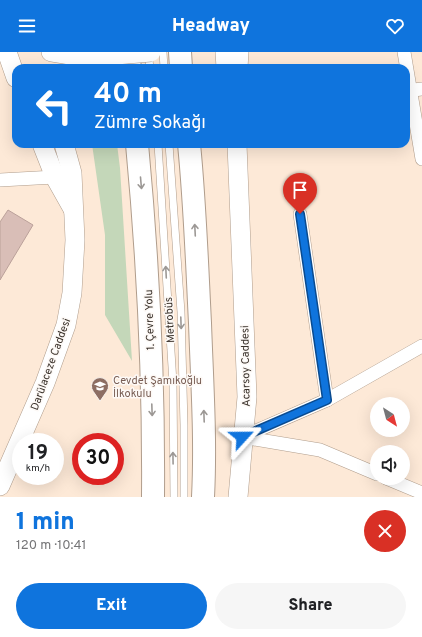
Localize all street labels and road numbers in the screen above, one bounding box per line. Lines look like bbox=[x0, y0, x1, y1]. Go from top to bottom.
street label: 1. Çevre Yolu bbox=[142, 289, 158, 351]
street label: Metrobüs bbox=[162, 297, 178, 343]
street label: Darülaceze Caddesi bbox=[28, 316, 74, 412]
street label: Acarsoy Caddesi bbox=[238, 325, 254, 407]

